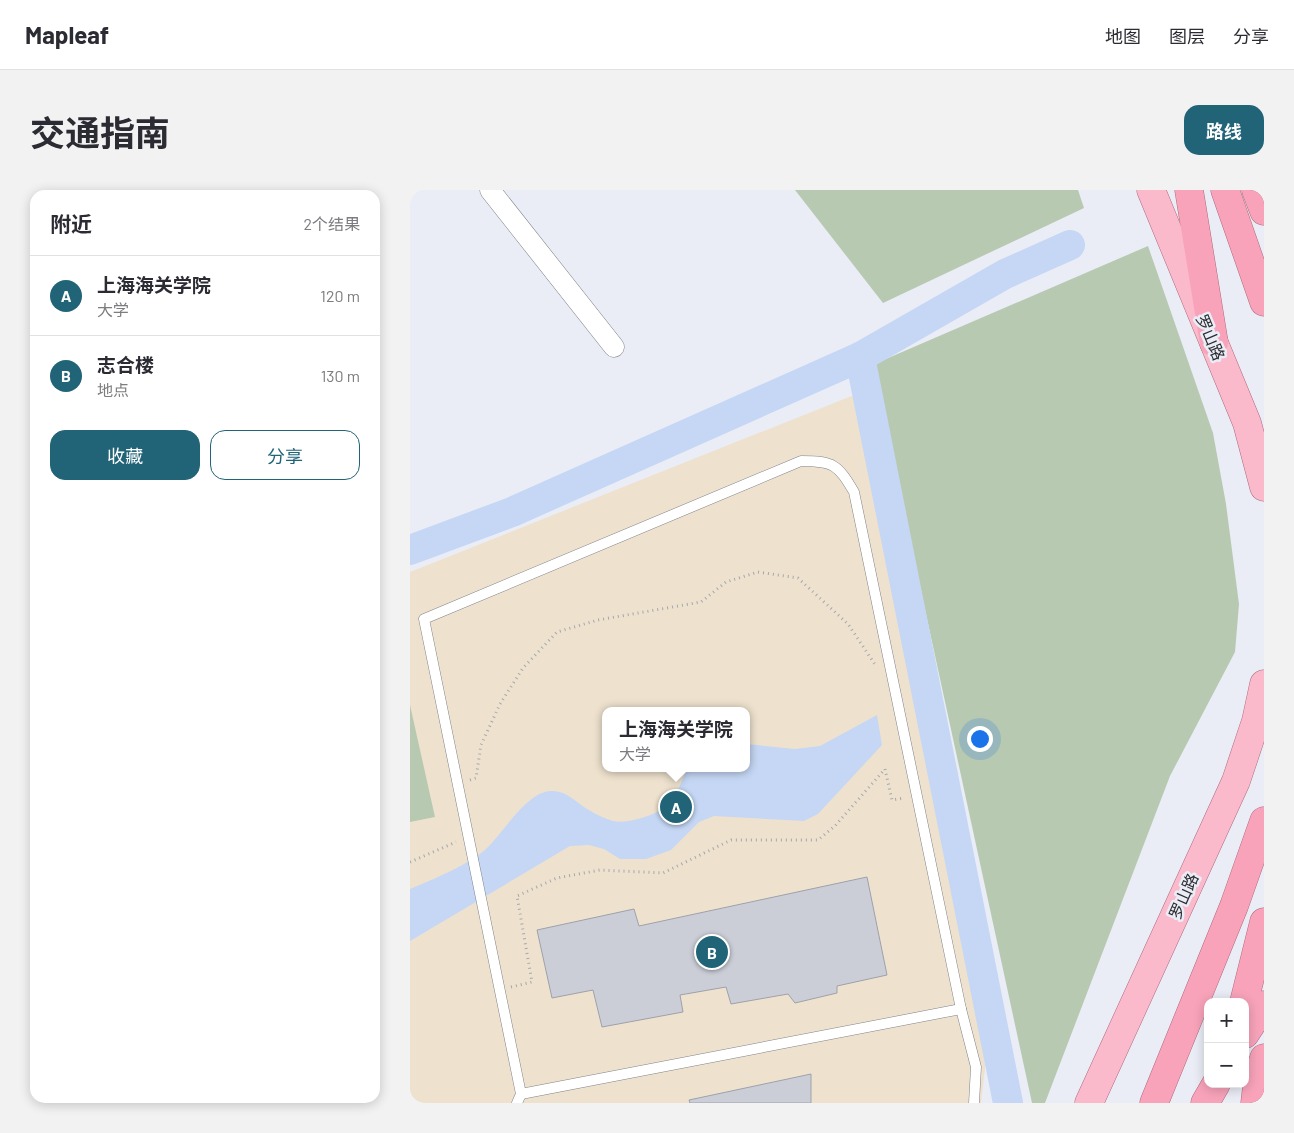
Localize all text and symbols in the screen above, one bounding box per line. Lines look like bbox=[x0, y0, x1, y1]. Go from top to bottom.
text: Mapleaf bbox=[25, 20, 109, 49]
text: 地图 bbox=[1105, 25, 1141, 47]
text: 图层 bbox=[1169, 25, 1205, 47]
text: 分享 bbox=[1233, 25, 1269, 47]
button: 路线 bbox=[1184, 105, 1264, 155]
text: 交通指南 bbox=[30, 111, 170, 153]
text: 附近 bbox=[50, 211, 92, 236]
text: 2个结果 bbox=[303, 214, 360, 233]
text: 上海海关学院 bbox=[97, 273, 211, 296]
text: A bbox=[61, 286, 71, 305]
text: 120 m bbox=[320, 286, 360, 305]
text: 大学 bbox=[97, 300, 129, 319]
street label: 罗山路 bbox=[1193, 311, 1229, 363]
text: 志合楼 bbox=[97, 353, 154, 376]
text: B bbox=[61, 366, 71, 385]
text: 130 m bbox=[321, 366, 360, 385]
text: 地点 bbox=[97, 380, 129, 399]
button: 收藏 bbox=[50, 430, 200, 480]
button: 分享 bbox=[210, 430, 360, 480]
popup bbox=[602, 707, 750, 772]
text: 上海海关学院 bbox=[619, 717, 733, 740]
your location bbox=[967, 726, 993, 752]
text: 大学 bbox=[619, 744, 651, 763]
pin: A bbox=[660, 788, 692, 826]
street label: 罗山路 bbox=[1165, 870, 1201, 922]
pin: B bbox=[696, 933, 728, 971]
map controls bbox=[1204, 998, 1249, 1088]
button: + bbox=[1204, 998, 1249, 1043]
button: − bbox=[1204, 1043, 1249, 1088]

